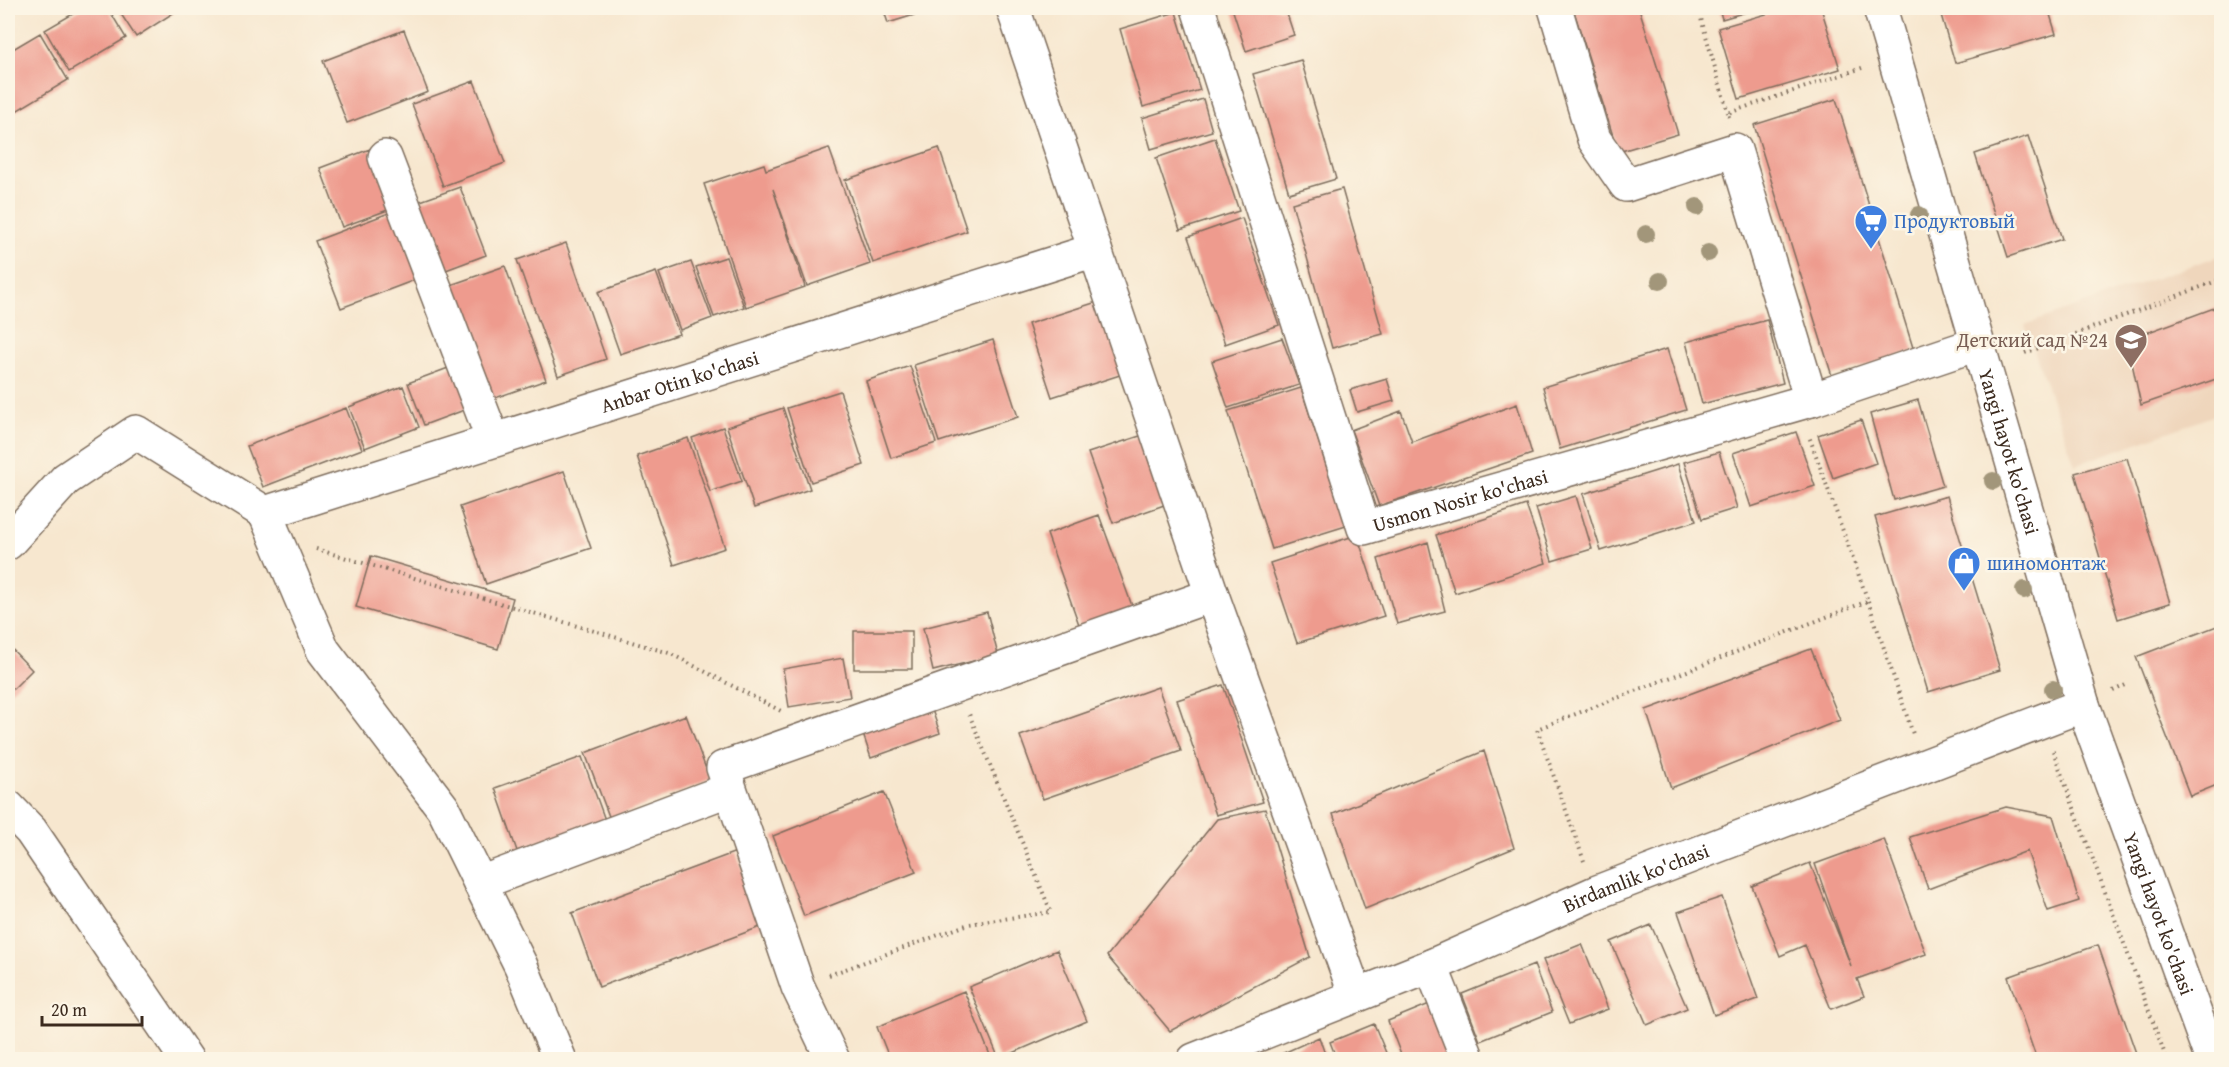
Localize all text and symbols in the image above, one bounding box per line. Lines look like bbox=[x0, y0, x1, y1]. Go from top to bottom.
supermarket icon: Продуктовый bbox=[1853, 203, 1889, 250]
place label: Продуктовый bbox=[1894, 206, 2015, 235]
school or university icon: Детский сад №24 bbox=[2113, 322, 2149, 369]
place label: Детский сад №24 bbox=[1956, 325, 2108, 354]
street label: Anbar Otin ko'chasi bbox=[597, 342, 763, 420]
street label: Yangi hayot ko'chasi bbox=[1972, 365, 2048, 538]
street label: Usmon Nosir ko'chasi bbox=[1369, 461, 1551, 539]
shop icon: шиномонтаж bbox=[1946, 545, 1982, 592]
place label: шиномонтаж bbox=[1987, 548, 2106, 577]
street label: Yangi hayot ko'chasi bbox=[2116, 828, 2202, 999]
street label: Birdamlik ko'chasi bbox=[1558, 835, 1713, 920]
scale bar bbox=[42, 989, 142, 1027]
text: 20 m bbox=[51, 996, 87, 1023]

